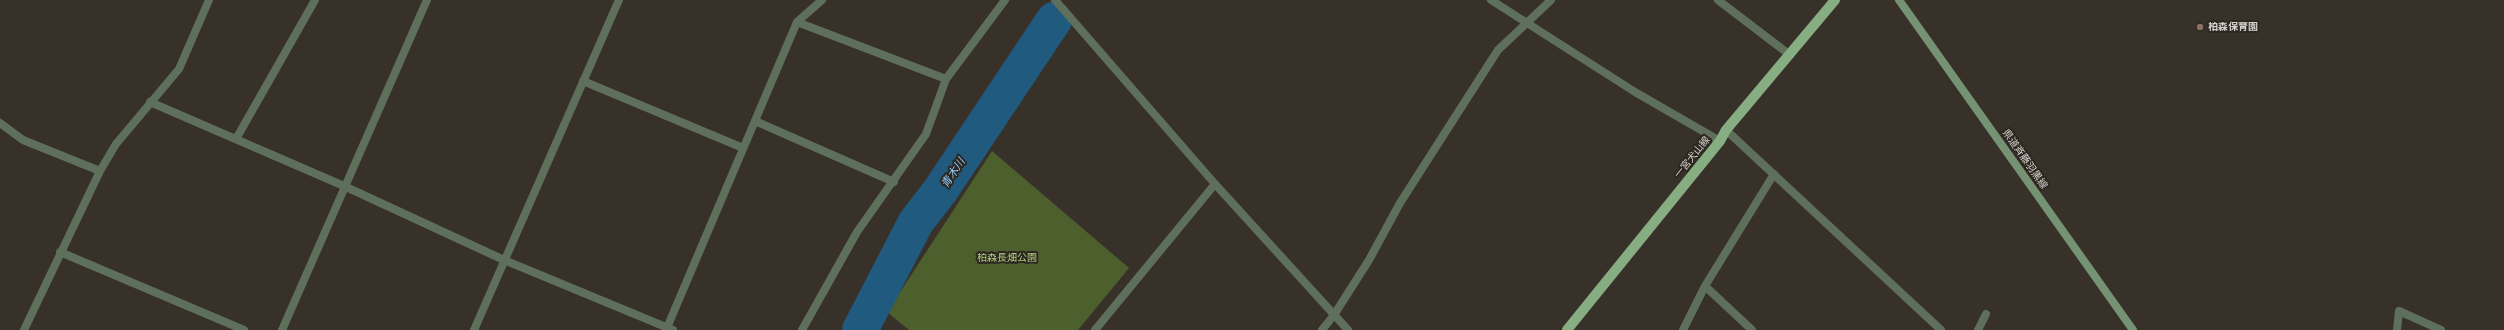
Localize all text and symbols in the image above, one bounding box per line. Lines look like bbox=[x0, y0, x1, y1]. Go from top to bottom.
place label: 柏森保育園 bbox=[2208, 21, 2258, 33]
marker: 柏森保育園 bbox=[2195, 22, 2205, 32]
street label: 県道斉藤羽黒線 bbox=[2000, 127, 2050, 191]
street label: 一宮犬山線 bbox=[1672, 134, 1712, 180]
water label: 青木川 bbox=[938, 156, 968, 190]
park label: 柏森長畑公園 bbox=[977, 252, 1037, 264]

